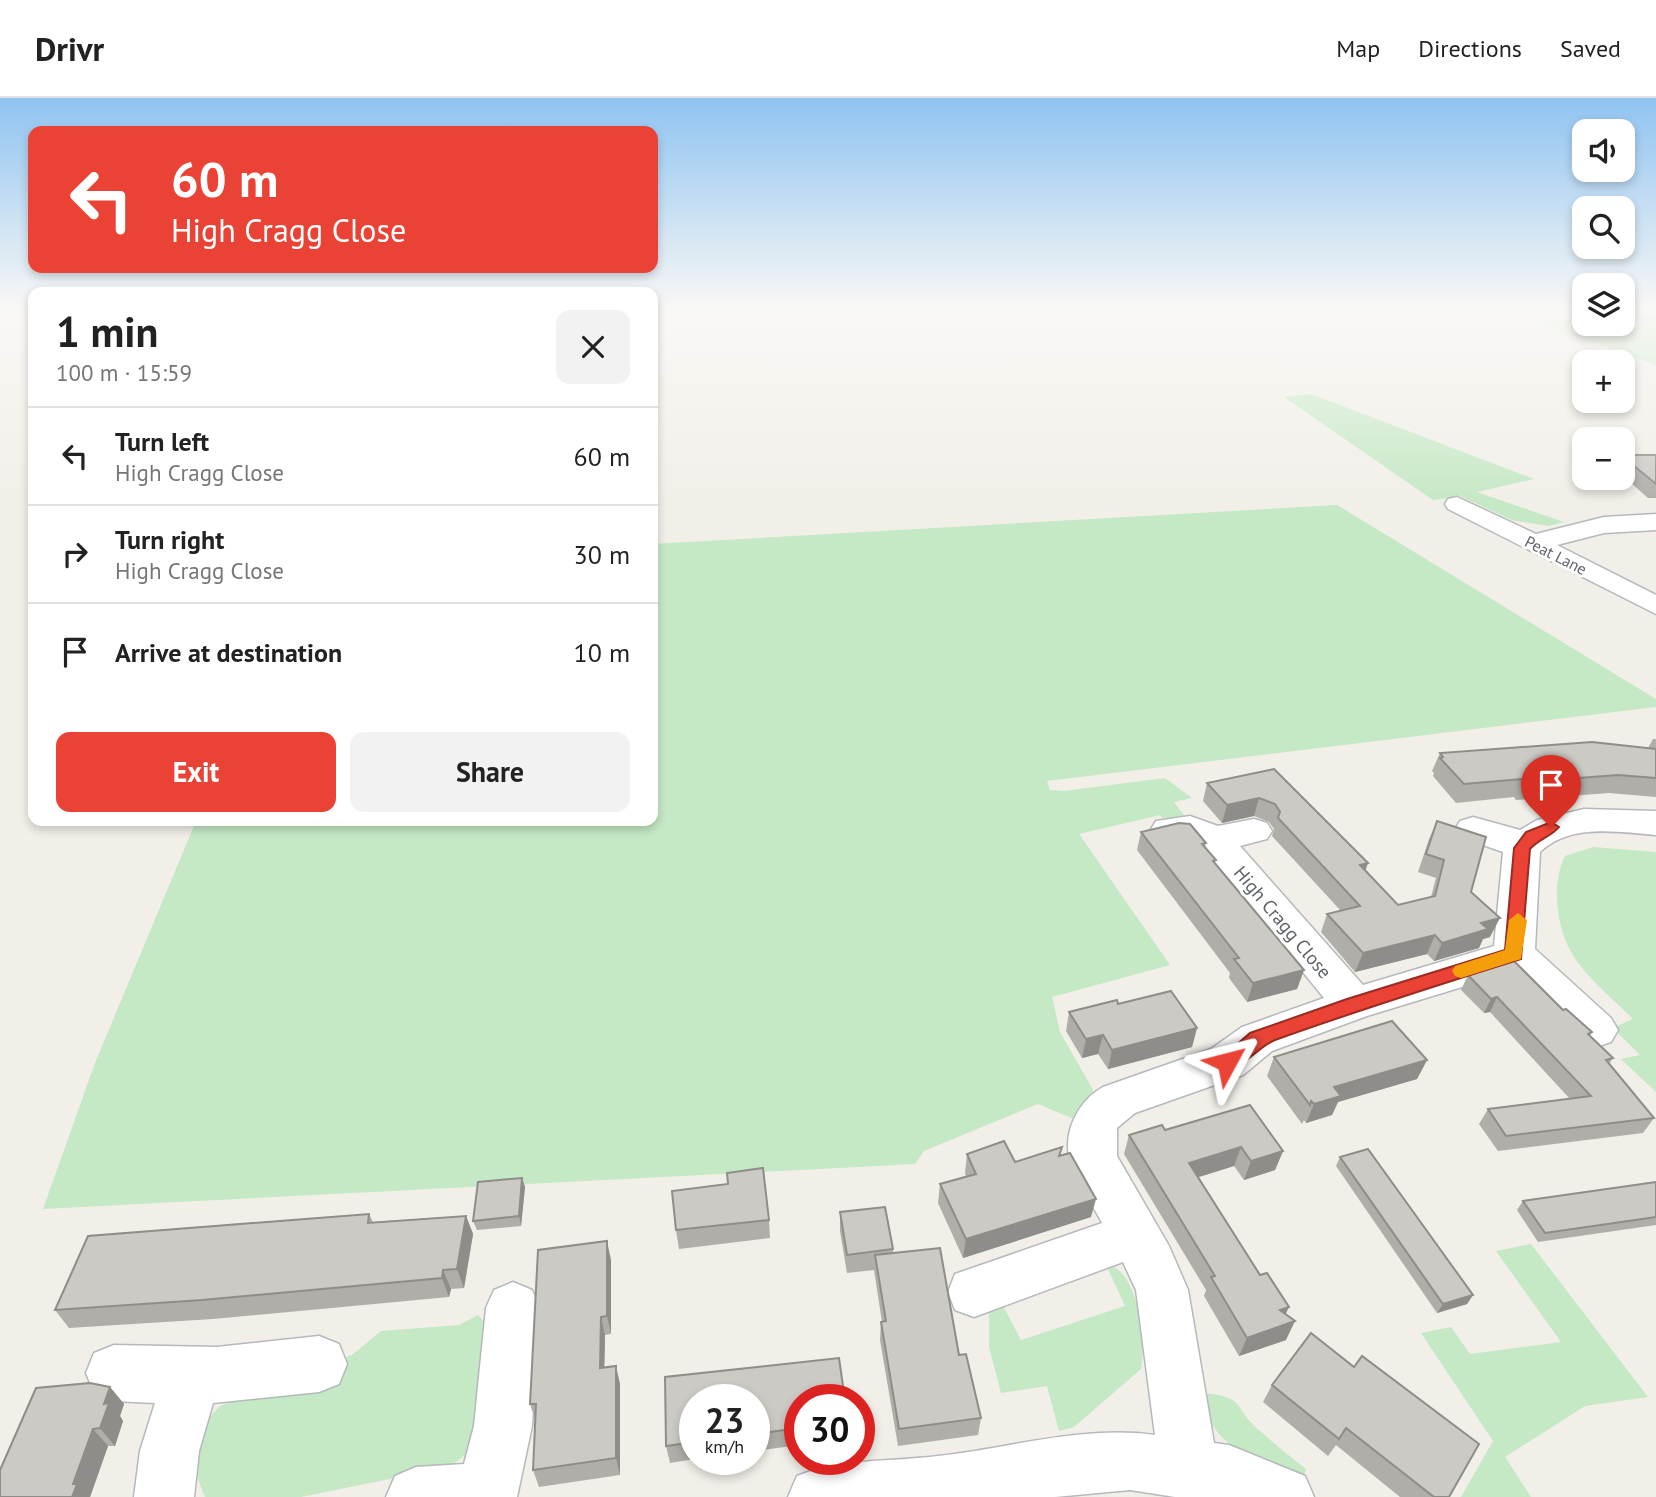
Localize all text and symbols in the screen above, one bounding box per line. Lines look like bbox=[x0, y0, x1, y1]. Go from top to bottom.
text: Drivr bbox=[35, 27, 104, 70]
text: Map bbox=[1336, 33, 1380, 64]
text: Directions bbox=[1418, 33, 1522, 64]
text: Saved bbox=[1560, 33, 1621, 64]
map controls bbox=[1572, 119, 1635, 490]
button: sound bbox=[1572, 119, 1635, 182]
text: 60 m bbox=[171, 147, 278, 211]
icon: left bbox=[56, 154, 147, 245]
button: search bbox=[1572, 196, 1635, 259]
text: High Cragg Close bbox=[171, 209, 406, 251]
button: layers bbox=[1572, 273, 1635, 336]
text: 1 min bbox=[56, 304, 158, 359]
button: close bbox=[556, 310, 630, 384]
button: + bbox=[1572, 350, 1635, 413]
text: 100 m · 15:59 bbox=[56, 358, 192, 387]
text: Turn left bbox=[115, 425, 209, 458]
button: − bbox=[1572, 427, 1635, 490]
icon: left bbox=[56, 437, 94, 475]
text: 60 m bbox=[574, 440, 630, 473]
text: High Cragg Close bbox=[115, 458, 284, 487]
text: Turn right bbox=[115, 523, 224, 556]
street label: Peat Lane bbox=[1522, 531, 1590, 579]
icon: right bbox=[56, 535, 94, 573]
text: 30 m bbox=[574, 538, 630, 571]
text: High Cragg Close bbox=[115, 556, 284, 585]
icon: arrive bbox=[56, 633, 94, 671]
text: Arrive at destination bbox=[115, 636, 342, 669]
text: 10 m bbox=[574, 636, 630, 669]
button: Exit bbox=[56, 732, 336, 812]
button: Share bbox=[350, 732, 630, 812]
pin bbox=[1521, 755, 1581, 827]
icon: arrive bbox=[1532, 766, 1570, 804]
street label: High Cragg Close bbox=[1229, 861, 1337, 983]
position arrow bbox=[1190, 1025, 1264, 1099]
speed limit sign: 30 bbox=[784, 1384, 875, 1475]
text: 23 bbox=[705, 1397, 744, 1443]
text: km/h bbox=[705, 1435, 744, 1458]

